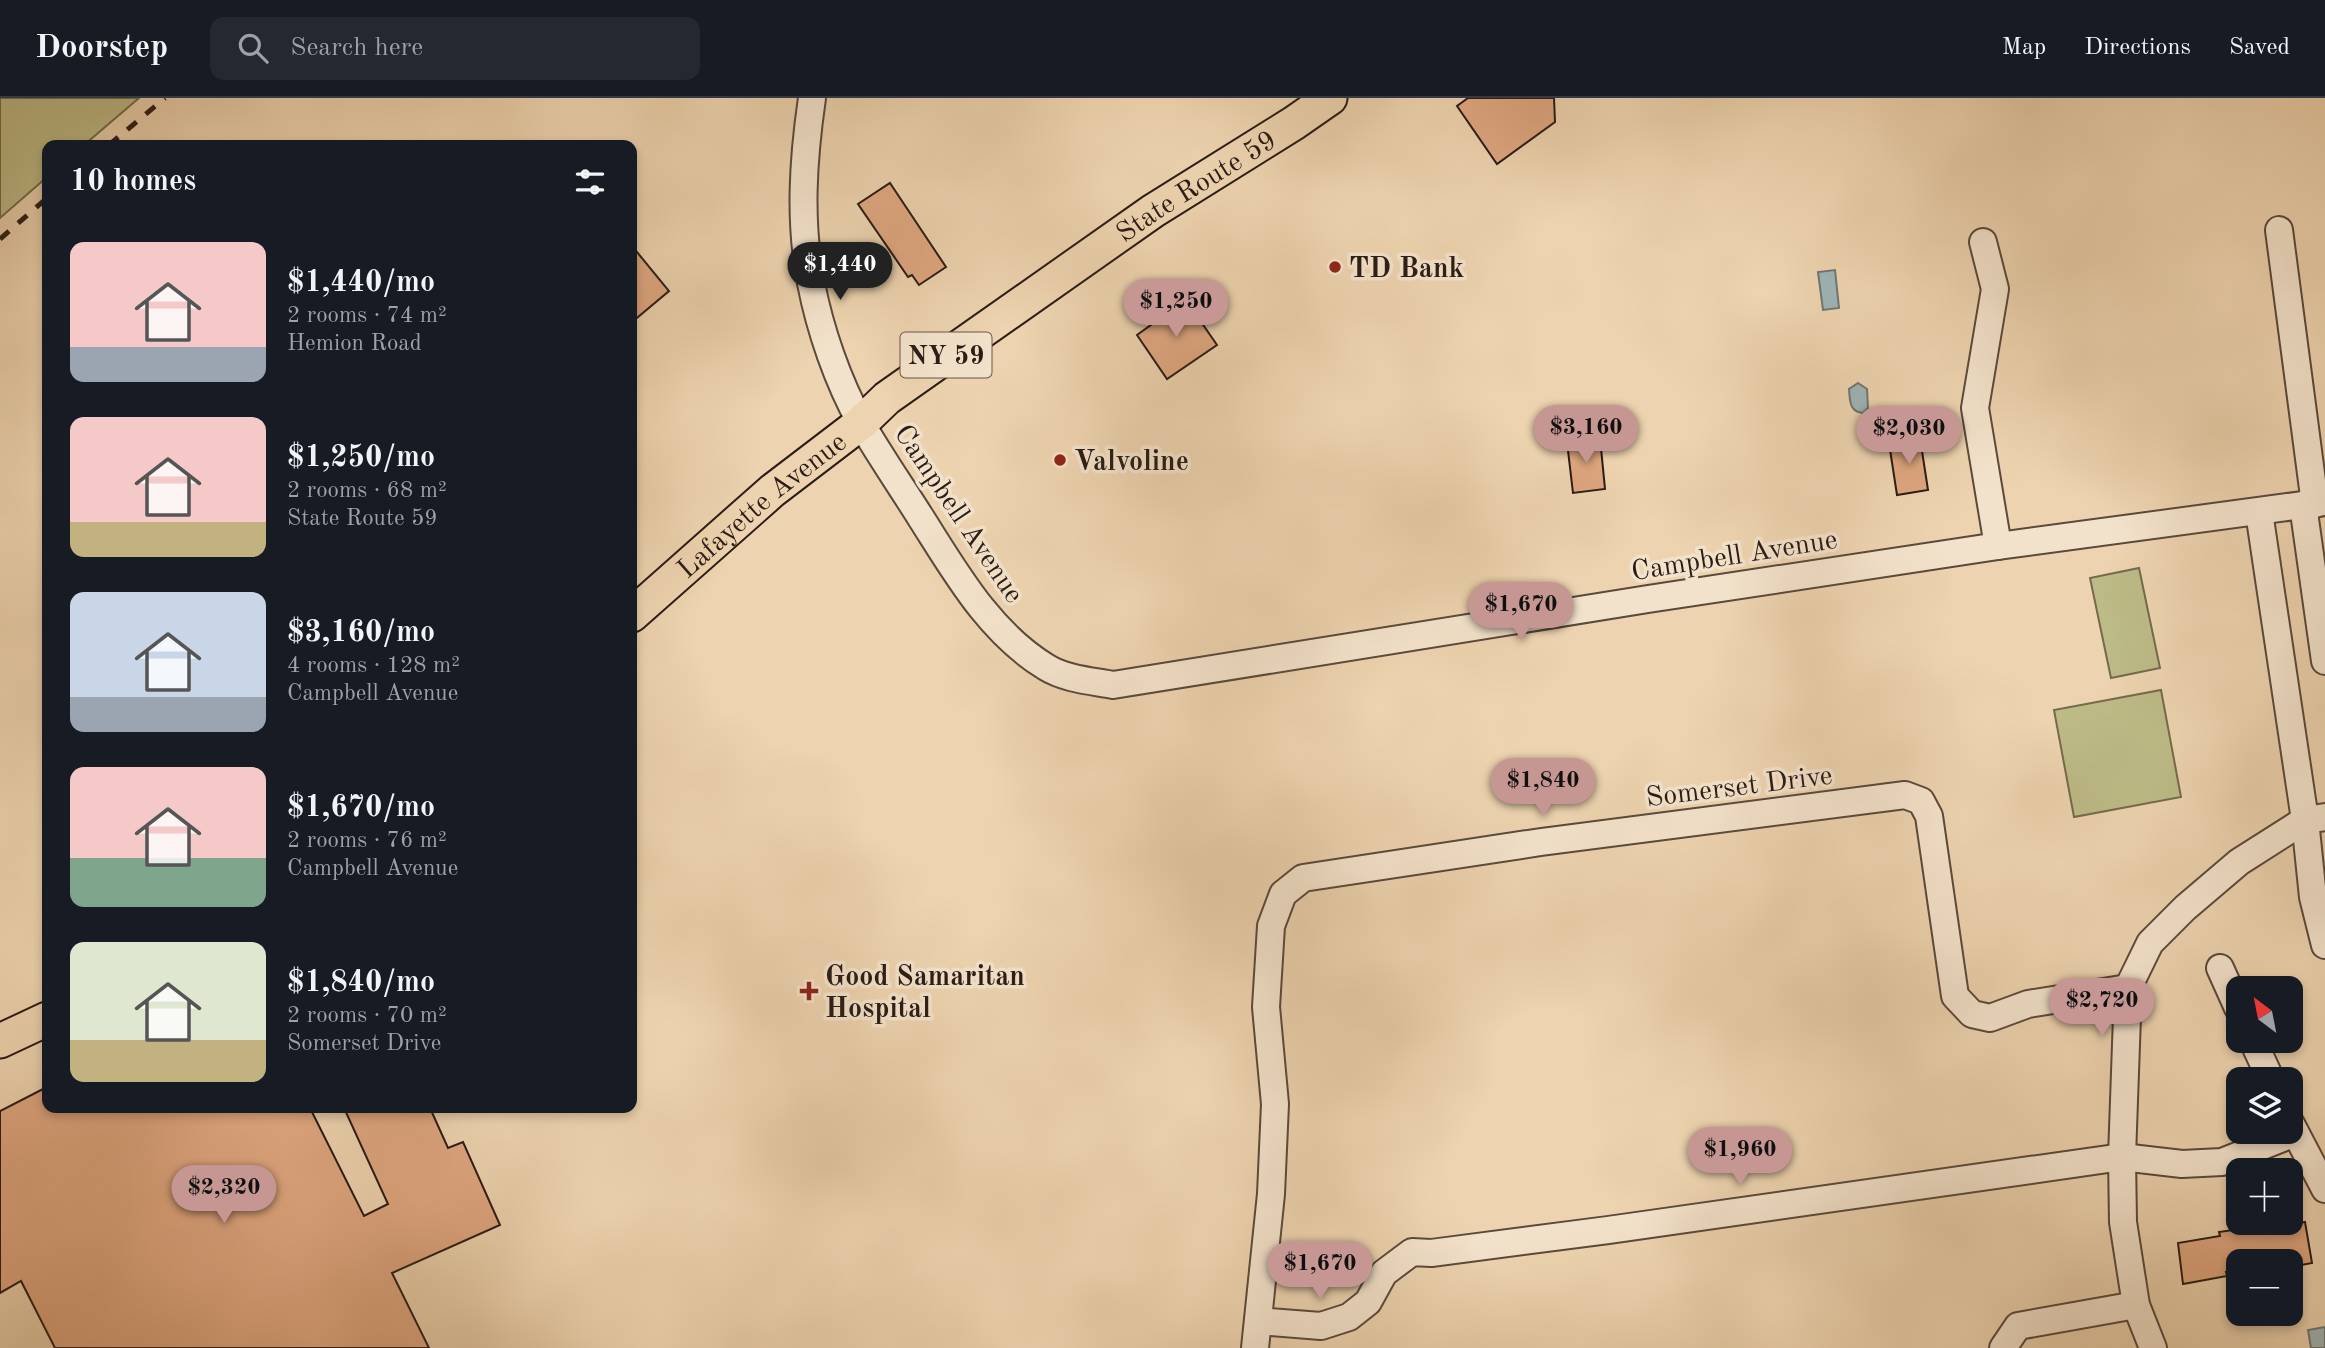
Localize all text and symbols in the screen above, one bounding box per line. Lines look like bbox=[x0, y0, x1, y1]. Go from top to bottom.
search box bbox=[210, 17, 700, 80]
icon: search bbox=[234, 29, 272, 67]
text: Doorstep bbox=[35, 32, 168, 65]
text: Search here bbox=[290, 35, 423, 61]
text: Map bbox=[2002, 36, 2046, 60]
text: Directions bbox=[2084, 36, 2191, 60]
text: Saved bbox=[2229, 36, 2290, 60]
street label: State Route 59 bbox=[1112, 127, 1282, 249]
icon: filters bbox=[571, 163, 609, 201]
text: 10 homes bbox=[70, 167, 196, 197]
pin: $1,440 bbox=[783, 242, 897, 302]
text: $1,440 bbox=[803, 253, 877, 276]
place label: TD Bank bbox=[1349, 256, 1465, 284]
marker: TD Bank bbox=[1327, 259, 1343, 275]
text: $1,440/mo bbox=[287, 268, 435, 298]
icon: home bbox=[126, 270, 210, 354]
pin: $1,250 bbox=[1119, 280, 1233, 339]
text: $1,250 bbox=[1139, 290, 1213, 313]
text: 2 rooms · 74 m² bbox=[287, 304, 447, 327]
text: Hemion Road bbox=[287, 332, 422, 355]
road number: NY 59 bbox=[900, 332, 992, 378]
pin: $3,160 bbox=[1529, 406, 1643, 465]
pin: $2,030 bbox=[1852, 406, 1966, 466]
text: $3,160 bbox=[1549, 416, 1623, 439]
text: $2,030 bbox=[1872, 417, 1946, 440]
street label: Campbell Avenue bbox=[888, 420, 1027, 609]
street label: Lafayette Avenue bbox=[673, 429, 853, 585]
text: $1,250/mo bbox=[287, 443, 435, 473]
icon: home bbox=[126, 445, 210, 529]
place label: Valvoline bbox=[1074, 449, 1189, 477]
marker: Valvoline bbox=[1052, 452, 1068, 468]
text: 2 rooms · 68 m² bbox=[287, 479, 447, 502]
text: State Route 59 bbox=[287, 507, 438, 530]
street label: Campbell Avenue bbox=[1629, 527, 1840, 587]
pin: $1,670 bbox=[1464, 582, 1578, 642]
text: $1,670 bbox=[1484, 593, 1558, 616]
text: $3,160/mo bbox=[287, 618, 435, 648]
icon: home bbox=[126, 620, 210, 704]
text: 4 rooms · 128 m² bbox=[287, 654, 460, 677]
text: Campbell Avenue bbox=[287, 682, 458, 705]
pin: $1,840 bbox=[1486, 758, 1600, 818]
street label: Somerset Drive bbox=[1644, 763, 1834, 813]
text: $1,840 bbox=[1506, 769, 1580, 792]
text: $1,670/mo bbox=[287, 793, 435, 823]
icon: home bbox=[126, 795, 210, 879]
text: 2 rooms · 76 m² bbox=[287, 829, 447, 852]
text: Campbell Avenue bbox=[287, 857, 458, 880]
place label: Good Samaritan Hospital bbox=[825, 964, 1025, 1024]
text: $1,840/mo bbox=[287, 968, 435, 998]
icon: home bbox=[126, 970, 210, 1054]
north arrow bbox=[2226, 976, 2303, 1054]
map controls bbox=[2226, 976, 2303, 1326]
pin: $2,720 bbox=[2045, 978, 2159, 1038]
marker: Good Samaritan Hospital bbox=[799, 981, 819, 1001]
text: $2,720 bbox=[2065, 989, 2139, 1012]
text: 2 rooms · 70 m² bbox=[287, 1004, 447, 1027]
text: Somerset Drive bbox=[287, 1032, 441, 1055]
button: layers bbox=[2226, 1067, 2303, 1144]
pin: $1,960 bbox=[1683, 1128, 1797, 1187]
text: $1,960 bbox=[1703, 1138, 1777, 1161]
button: + bbox=[2226, 1158, 2303, 1235]
pin: $2,320 bbox=[167, 1166, 281, 1225]
text: $2,320 bbox=[187, 1176, 261, 1199]
pin: $1,670 bbox=[1263, 1242, 1377, 1301]
button: − bbox=[2226, 1249, 2303, 1326]
text: $1,670 bbox=[1283, 1252, 1357, 1275]

